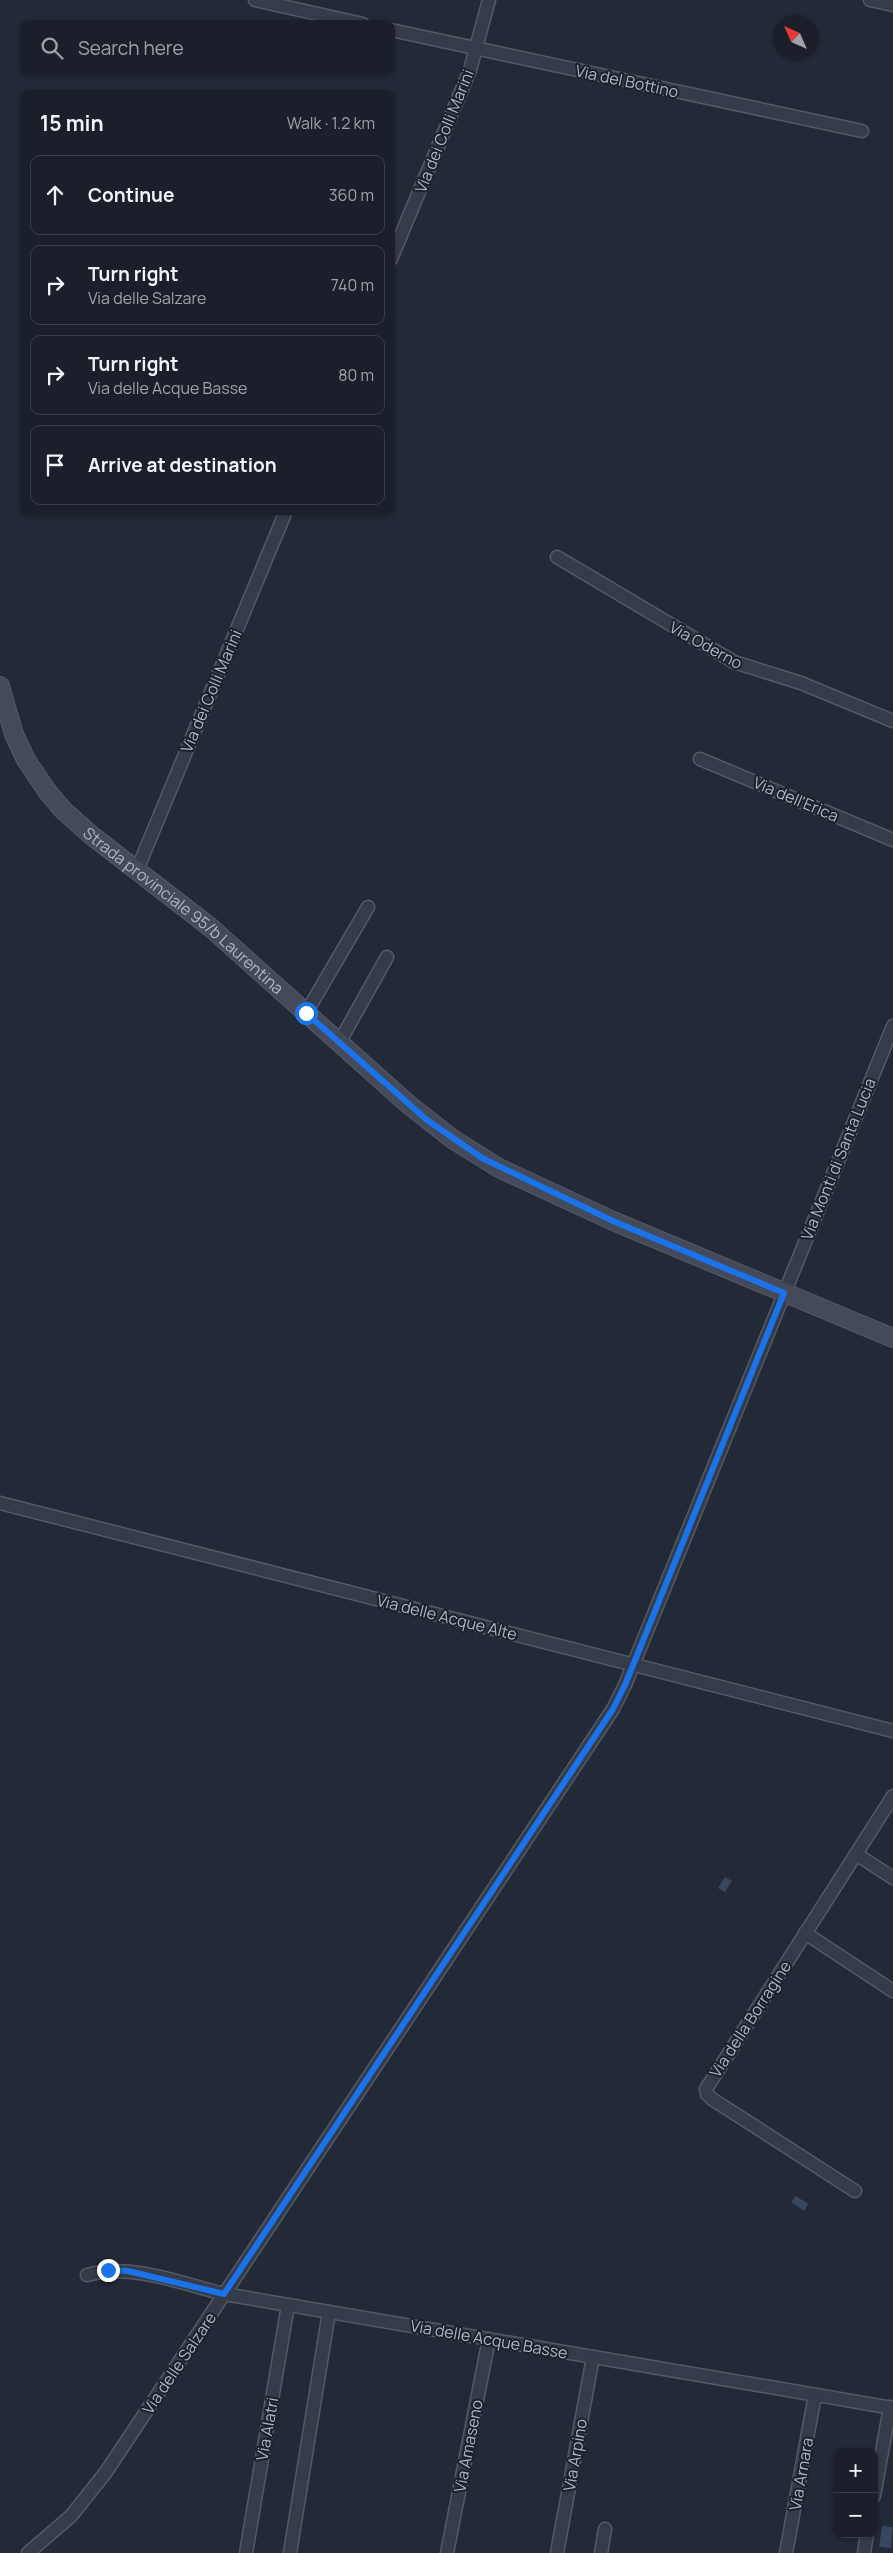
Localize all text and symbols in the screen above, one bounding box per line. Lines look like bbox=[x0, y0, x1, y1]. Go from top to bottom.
north arrow bbox=[773, 15, 818, 60]
search box bbox=[20, 20, 395, 75]
icon: search bbox=[38, 34, 66, 62]
text: Search here bbox=[78, 35, 184, 61]
street label: Via del Bottino bbox=[573, 59, 681, 103]
street label: Via dei Colli Marini bbox=[409, 66, 479, 196]
text: 15 min bbox=[40, 109, 104, 137]
text: Walk · 1.2 km bbox=[287, 112, 375, 134]
icon: ahead bbox=[41, 181, 69, 209]
text: Continue bbox=[88, 182, 174, 208]
text: 360 m bbox=[329, 184, 374, 206]
text: Turn right bbox=[88, 261, 178, 287]
icon: right bbox=[41, 271, 69, 299]
text: 740 m bbox=[331, 274, 374, 296]
text: Via delle Salzare bbox=[88, 287, 206, 309]
text: Turn right bbox=[88, 351, 178, 377]
icon: right bbox=[41, 361, 69, 389]
text: 80 m bbox=[338, 364, 374, 386]
text: Via delle Acque Basse bbox=[88, 377, 247, 399]
icon: arrive bbox=[41, 451, 69, 479]
text: Arrive at destination bbox=[88, 452, 277, 478]
street label: Via Oderno bbox=[666, 616, 746, 674]
street label: Via dei Colli Marini bbox=[175, 626, 247, 756]
street label: Via dell'Erica bbox=[750, 771, 842, 827]
street label: Strada provinciale 95/b Laurentina bbox=[79, 822, 289, 999]
route start bbox=[295, 1002, 318, 1025]
street label: Via Monti di Santa Lucia bbox=[795, 1075, 881, 1243]
street label: Via delle Acque Alte bbox=[375, 1589, 519, 1645]
street label: Via della Borragine bbox=[704, 1956, 796, 2082]
route end bbox=[97, 2259, 120, 2282]
street label: Via delle Salzare bbox=[137, 2308, 221, 2418]
street label: Via delle Acque Basse bbox=[409, 2314, 569, 2364]
street label: Via Alatri bbox=[251, 2396, 283, 2462]
street label: Via Amaseno bbox=[448, 2398, 488, 2494]
street label: Via Arpino bbox=[558, 2417, 592, 2493]
street label: Via Arnara bbox=[784, 2436, 818, 2512]
map controls bbox=[833, 2448, 878, 2538]
button: + bbox=[833, 2448, 878, 2493]
button: − bbox=[833, 2493, 878, 2538]

